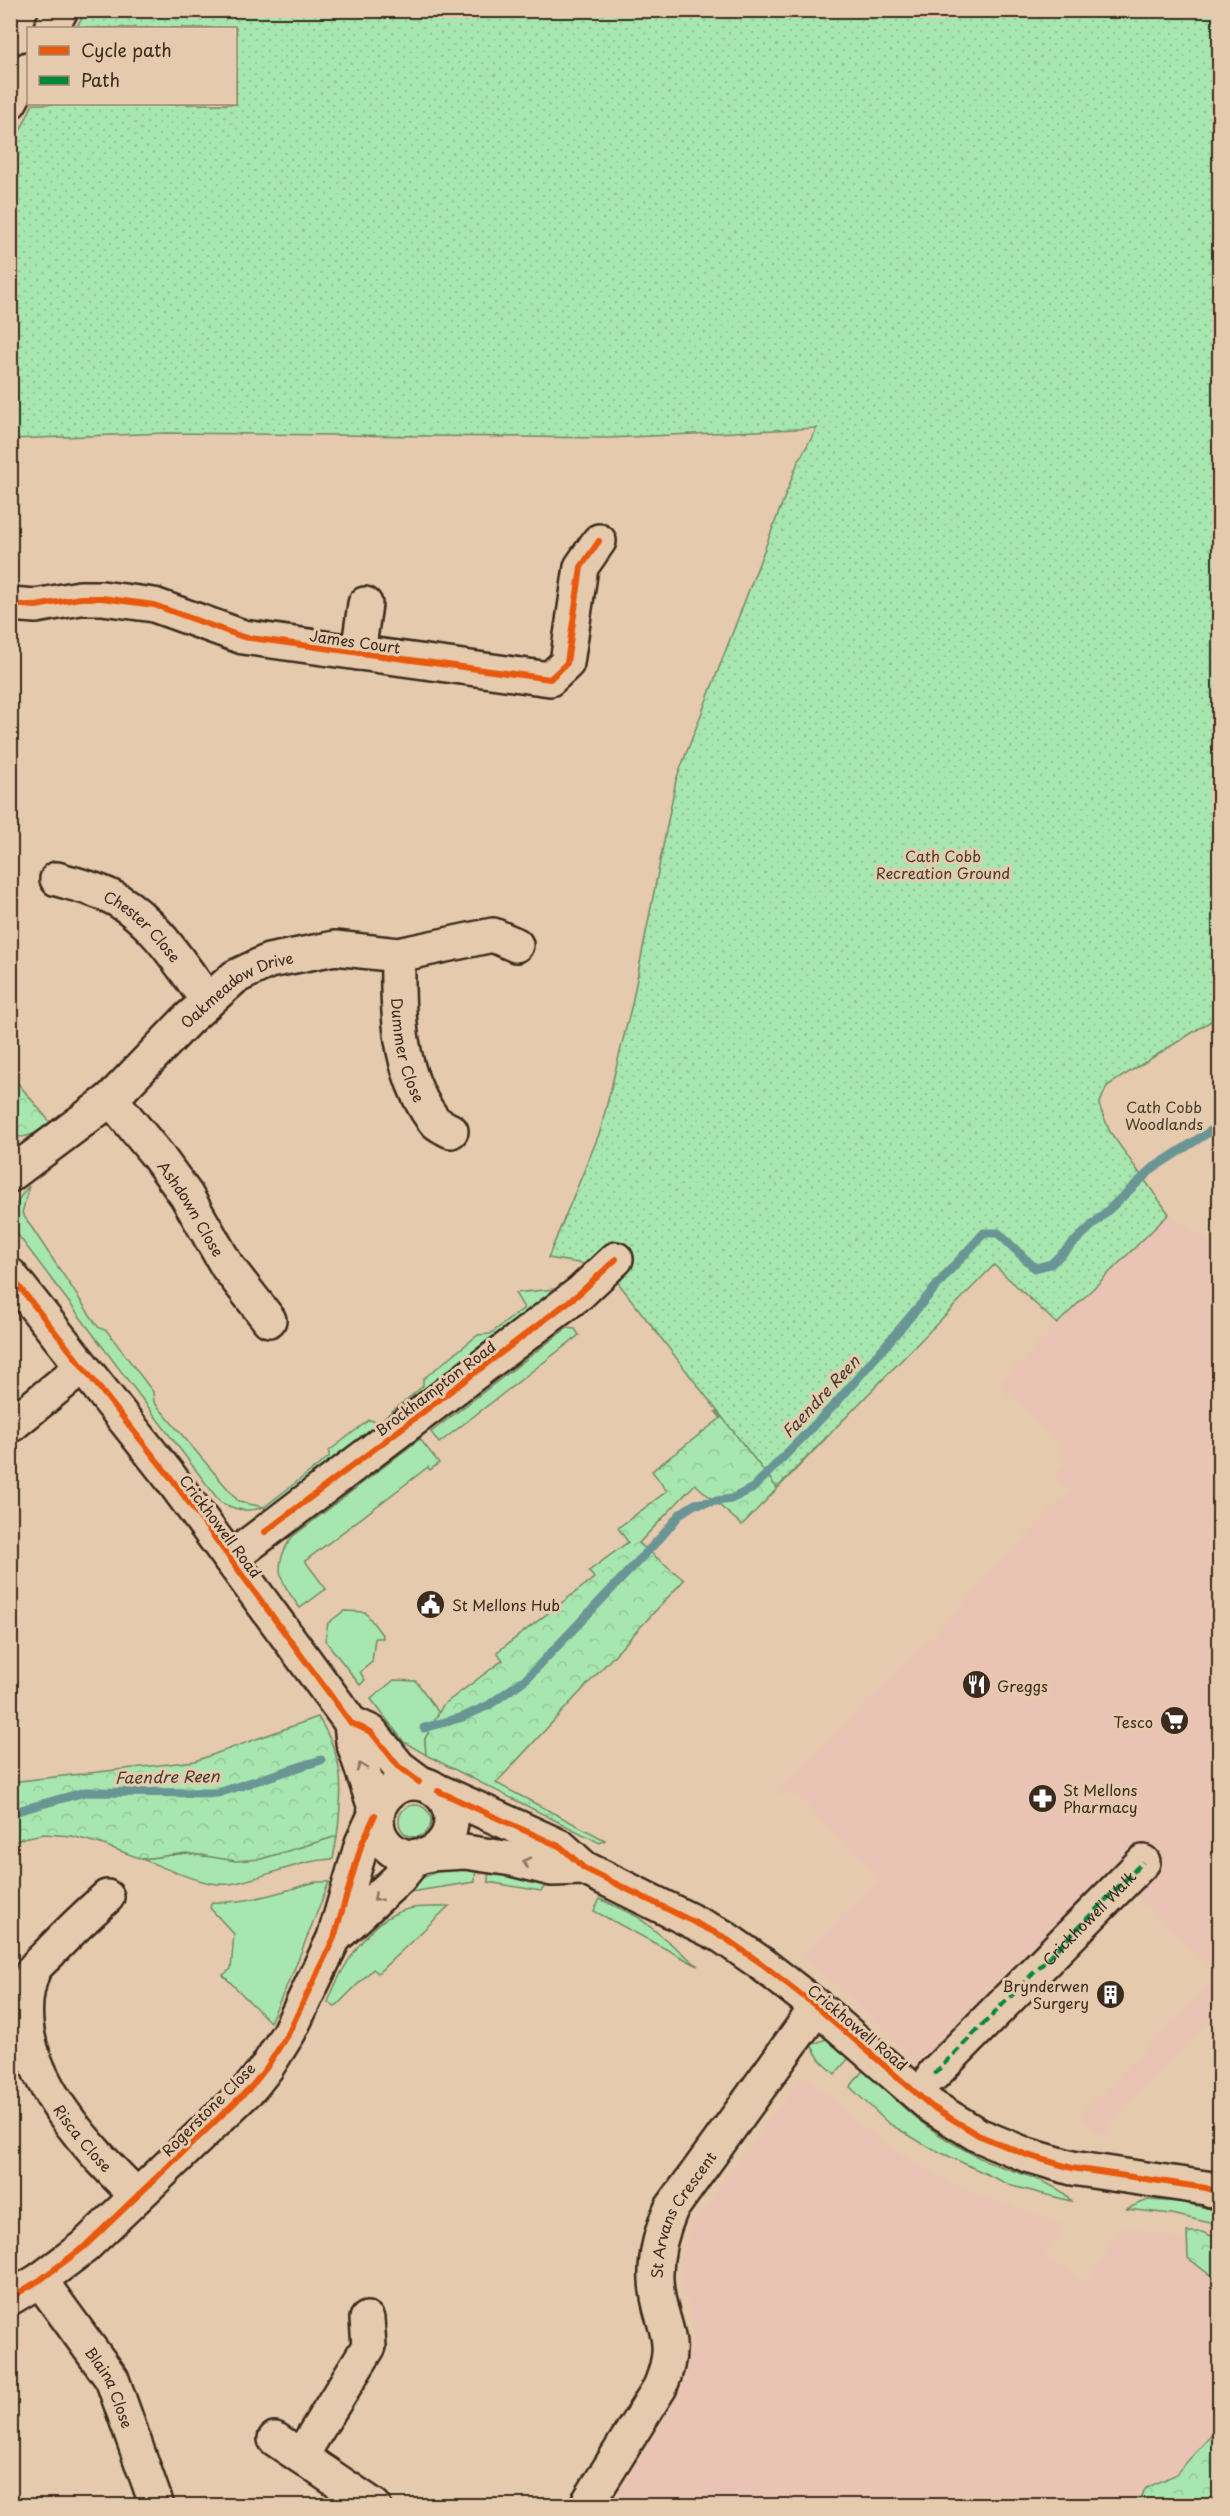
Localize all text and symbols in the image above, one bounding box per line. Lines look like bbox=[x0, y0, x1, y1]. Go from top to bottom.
legend bbox=[27, 27, 237, 105]
text: Cycle path bbox=[81, 36, 172, 63]
text: Path bbox=[81, 66, 120, 93]
street label: James Court bbox=[308, 623, 402, 659]
park label: Cath Cobb Recreation Ground bbox=[876, 844, 1010, 884]
street label: Chester Close bbox=[100, 884, 187, 967]
street label: Oakmeadow Drive bbox=[174, 945, 295, 1033]
street label: Dummer Close bbox=[387, 997, 431, 1106]
park label: Cath Cobb Woodlands bbox=[1125, 1095, 1203, 1135]
street label: Ashdown Close bbox=[153, 1155, 230, 1260]
street label: Brockhampton Road bbox=[370, 1335, 500, 1441]
water label: Faendre Reen bbox=[776, 1349, 865, 1442]
street label: Crickhowell Road bbox=[174, 1469, 268, 1583]
public building icon: St Mellons Hub bbox=[415, 1588, 447, 1620]
place label: St Mellons Hub bbox=[452, 1593, 560, 1616]
restaurant icon: Greggs bbox=[960, 1669, 992, 1701]
place label: Greggs bbox=[997, 1674, 1048, 1697]
supermarket icon: Tesco bbox=[1158, 1705, 1190, 1737]
place label: Tesco bbox=[1113, 1710, 1153, 1733]
one-way arrow bbox=[356, 1762, 368, 1773]
water label: Faendre Reen bbox=[115, 1763, 220, 1789]
place label: St Mellons Pharmacy bbox=[1063, 1778, 1138, 1818]
pharmacy icon: St Mellons Pharmacy bbox=[1026, 1782, 1058, 1814]
one-way arrow bbox=[521, 1857, 531, 1870]
street label: Crickhowell Walk bbox=[1036, 1865, 1141, 1970]
one-way arrow bbox=[373, 1891, 384, 1902]
place label: Brynderwen Surgery bbox=[1002, 1974, 1089, 2014]
street label: Crickhowell Road bbox=[803, 1978, 913, 2076]
building icon: Brynderwen Surgery bbox=[1094, 1978, 1126, 2010]
street label: Rogerstone Close bbox=[156, 2057, 260, 2161]
street label: Risca Close bbox=[49, 2099, 118, 2177]
street label: St Arvans Crescent bbox=[644, 2146, 721, 2278]
street label: Blaina Close bbox=[80, 2341, 140, 2431]

